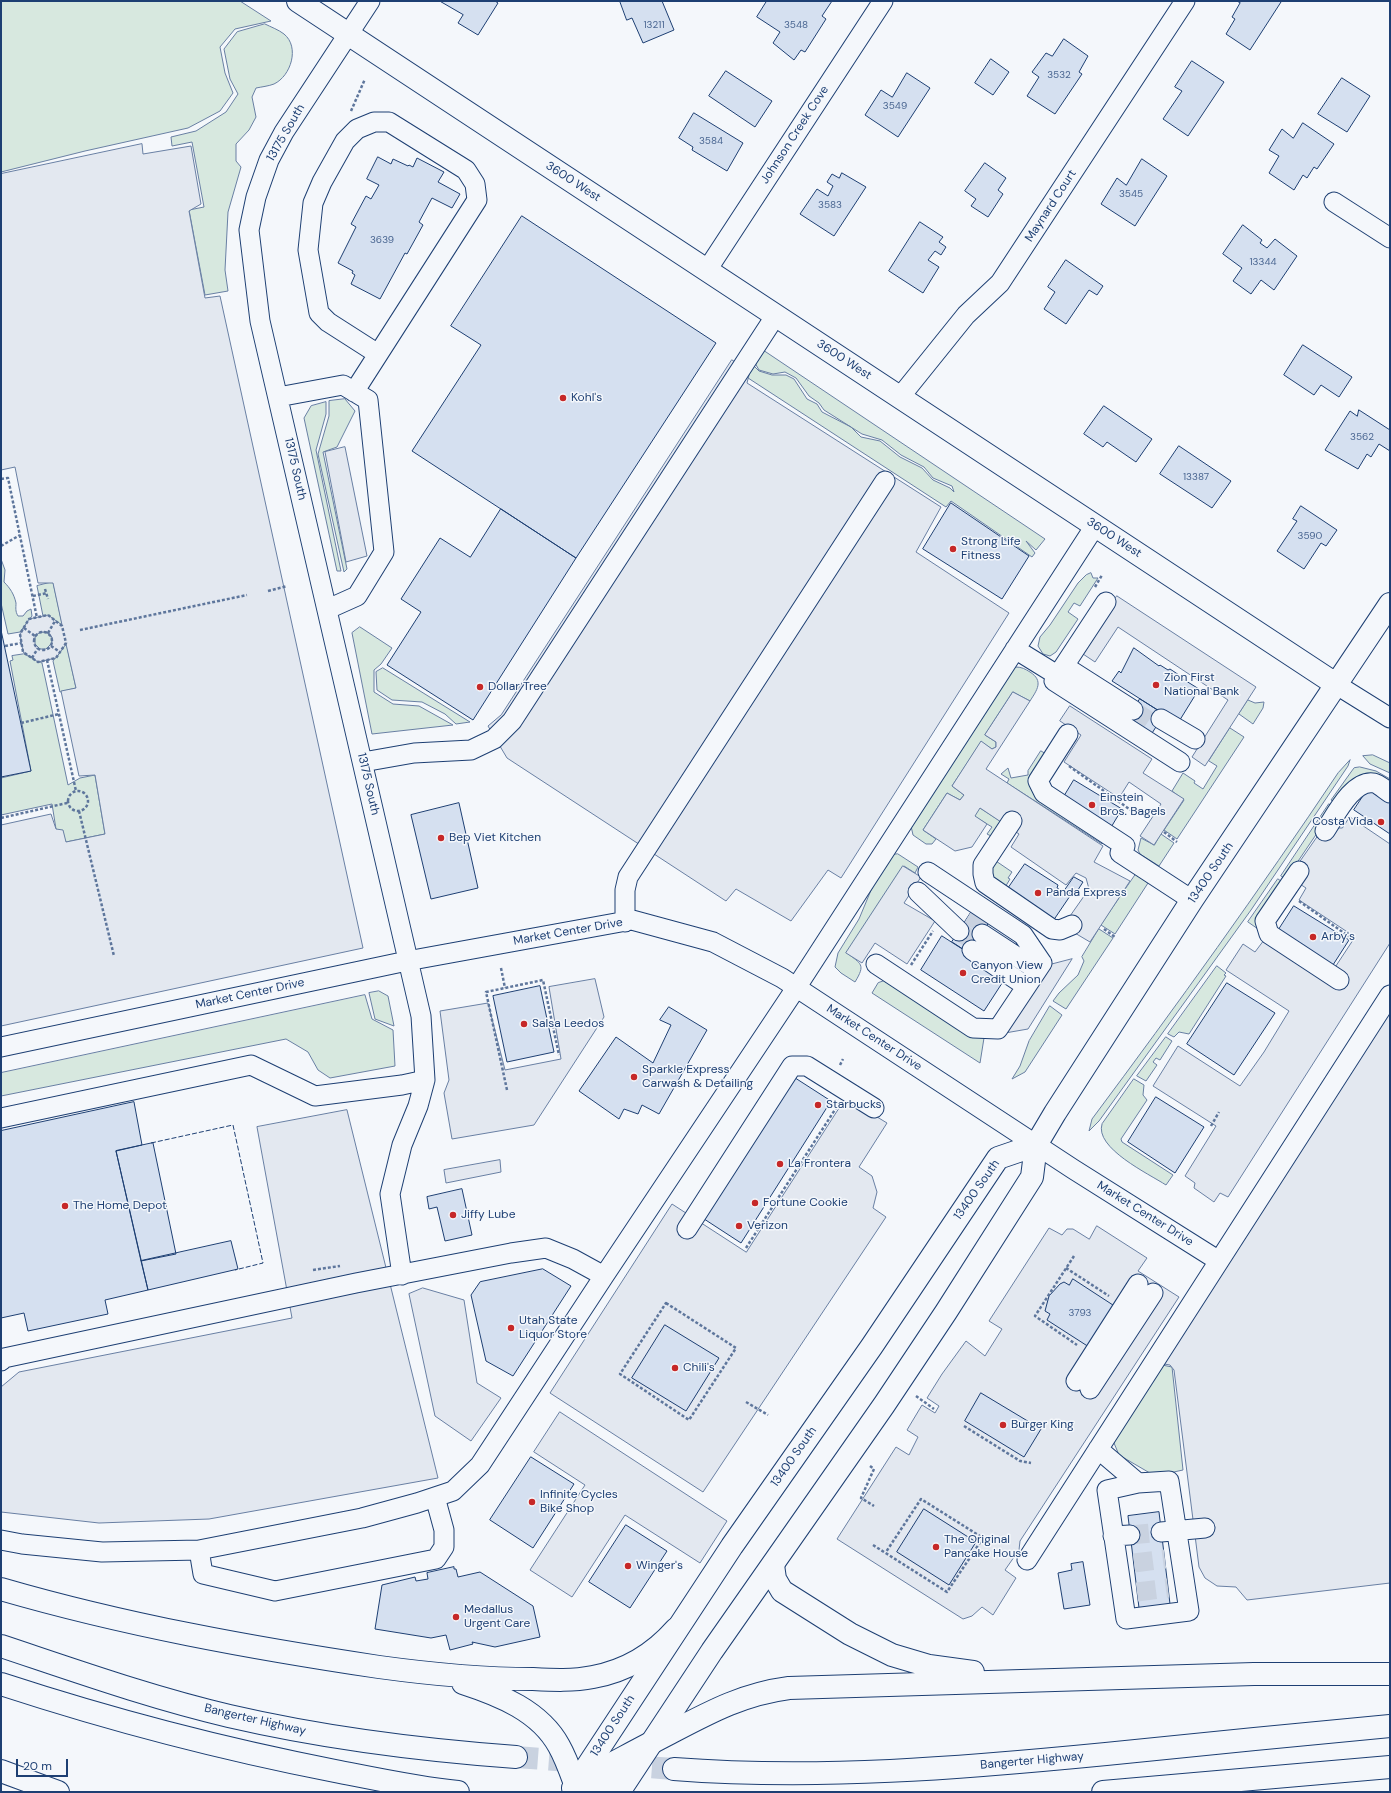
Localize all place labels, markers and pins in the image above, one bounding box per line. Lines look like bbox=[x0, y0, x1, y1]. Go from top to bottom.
place label: Kohl's bbox=[571, 391, 602, 405]
marker: Kohl's bbox=[558, 393, 568, 403]
place label: Strong Life Fitness bbox=[961, 535, 1021, 563]
marker: Strong Life Fitness bbox=[948, 544, 958, 554]
place label: Zion First National Bank bbox=[1164, 671, 1239, 699]
place label: Dollar Tree bbox=[488, 680, 547, 694]
marker: Zion First National Bank bbox=[1151, 680, 1161, 690]
marker: Dollar Tree bbox=[475, 682, 485, 692]
place label: Einstein Bros. Bagels bbox=[1100, 791, 1166, 819]
marker: Einstein Bros. Bagels bbox=[1087, 800, 1097, 810]
place label: Costa Vida bbox=[1312, 815, 1373, 829]
marker: Costa Vida bbox=[1376, 817, 1386, 827]
place label: Bep Viet Kitchen bbox=[449, 831, 541, 845]
marker: Bep Viet Kitchen bbox=[436, 833, 446, 843]
place label: Panda Express bbox=[1046, 886, 1127, 900]
marker: Panda Express bbox=[1033, 888, 1043, 898]
place label: Arby's bbox=[1321, 930, 1355, 944]
marker: Arby's bbox=[1308, 932, 1318, 942]
place label: Canyon View Credit Union bbox=[971, 959, 1043, 987]
marker: Canyon View Credit Union bbox=[958, 968, 968, 978]
place label: Salsa Leedos bbox=[532, 1017, 604, 1031]
marker: Salsa Leedos bbox=[519, 1019, 529, 1029]
place label: Sparkle Express Carwash & Detailing bbox=[642, 1063, 753, 1091]
marker: Sparkle Express Carwash & Detailing bbox=[629, 1072, 639, 1082]
place label: Starbucks bbox=[826, 1098, 882, 1112]
marker: Starbucks bbox=[813, 1100, 823, 1110]
place label: La Frontera bbox=[788, 1157, 851, 1171]
marker: La Frontera bbox=[775, 1159, 785, 1169]
place label: Fortune Cookie bbox=[763, 1196, 848, 1210]
marker: Fortune Cookie bbox=[750, 1198, 760, 1208]
place label: The Home Depot bbox=[73, 1199, 167, 1213]
marker: The Home Depot bbox=[60, 1201, 70, 1211]
place label: Jiffy Lube bbox=[461, 1208, 515, 1222]
marker: Jiffy Lube bbox=[448, 1210, 458, 1220]
place label: Verizon bbox=[747, 1219, 788, 1233]
marker: Verizon bbox=[734, 1221, 744, 1231]
place label: Utah State Liquor Store bbox=[519, 1314, 587, 1342]
marker: Utah State Liquor Store bbox=[506, 1323, 516, 1333]
place label: Chili's bbox=[683, 1361, 715, 1375]
marker: Chili's bbox=[670, 1363, 680, 1373]
place label: Burger King bbox=[1011, 1418, 1074, 1432]
marker: Burger King bbox=[998, 1420, 1008, 1430]
place label: Infinite Cycles Bike Shop bbox=[540, 1488, 618, 1516]
marker: Infinite Cycles Bike Shop bbox=[527, 1497, 537, 1507]
place label: The Original Pancake House bbox=[944, 1533, 1028, 1561]
marker: The Original Pancake House bbox=[931, 1542, 941, 1552]
place label: Winger's bbox=[636, 1559, 683, 1573]
marker: Winger's bbox=[623, 1561, 633, 1571]
place label: Medallus Urgent Care bbox=[464, 1603, 530, 1631]
marker: Medallus Urgent Care bbox=[451, 1612, 461, 1622]

